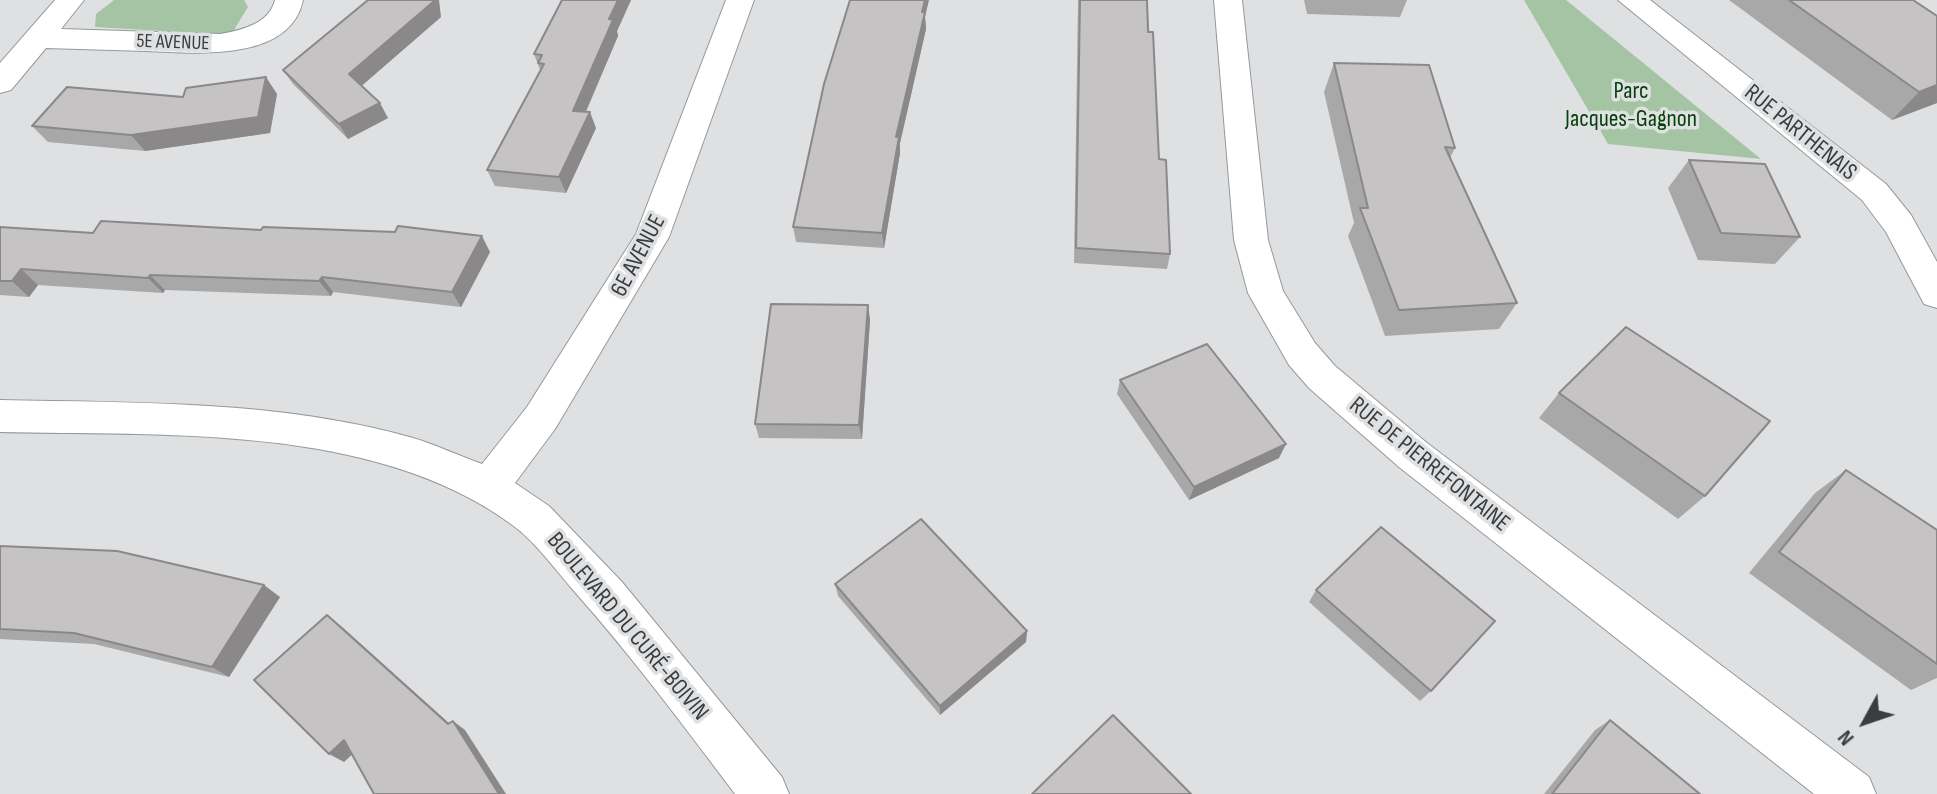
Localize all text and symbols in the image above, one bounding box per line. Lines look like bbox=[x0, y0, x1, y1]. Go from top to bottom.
street label: 5E AVENUE bbox=[136, 30, 210, 56]
park label: Parc Jacques-Gagnon bbox=[1565, 78, 1697, 134]
street label: RUE PARTHENAIS bbox=[1738, 79, 1862, 187]
street label: 6E AVENUE bbox=[606, 210, 672, 302]
street label: RUE DE PIERREFONTAINE bbox=[1343, 391, 1515, 539]
street label: BOULEVARD DU CURÉ-BOIVIN bbox=[540, 527, 714, 727]
north arrow bbox=[1825, 682, 1905, 762]
text: N bbox=[1832, 725, 1860, 751]

